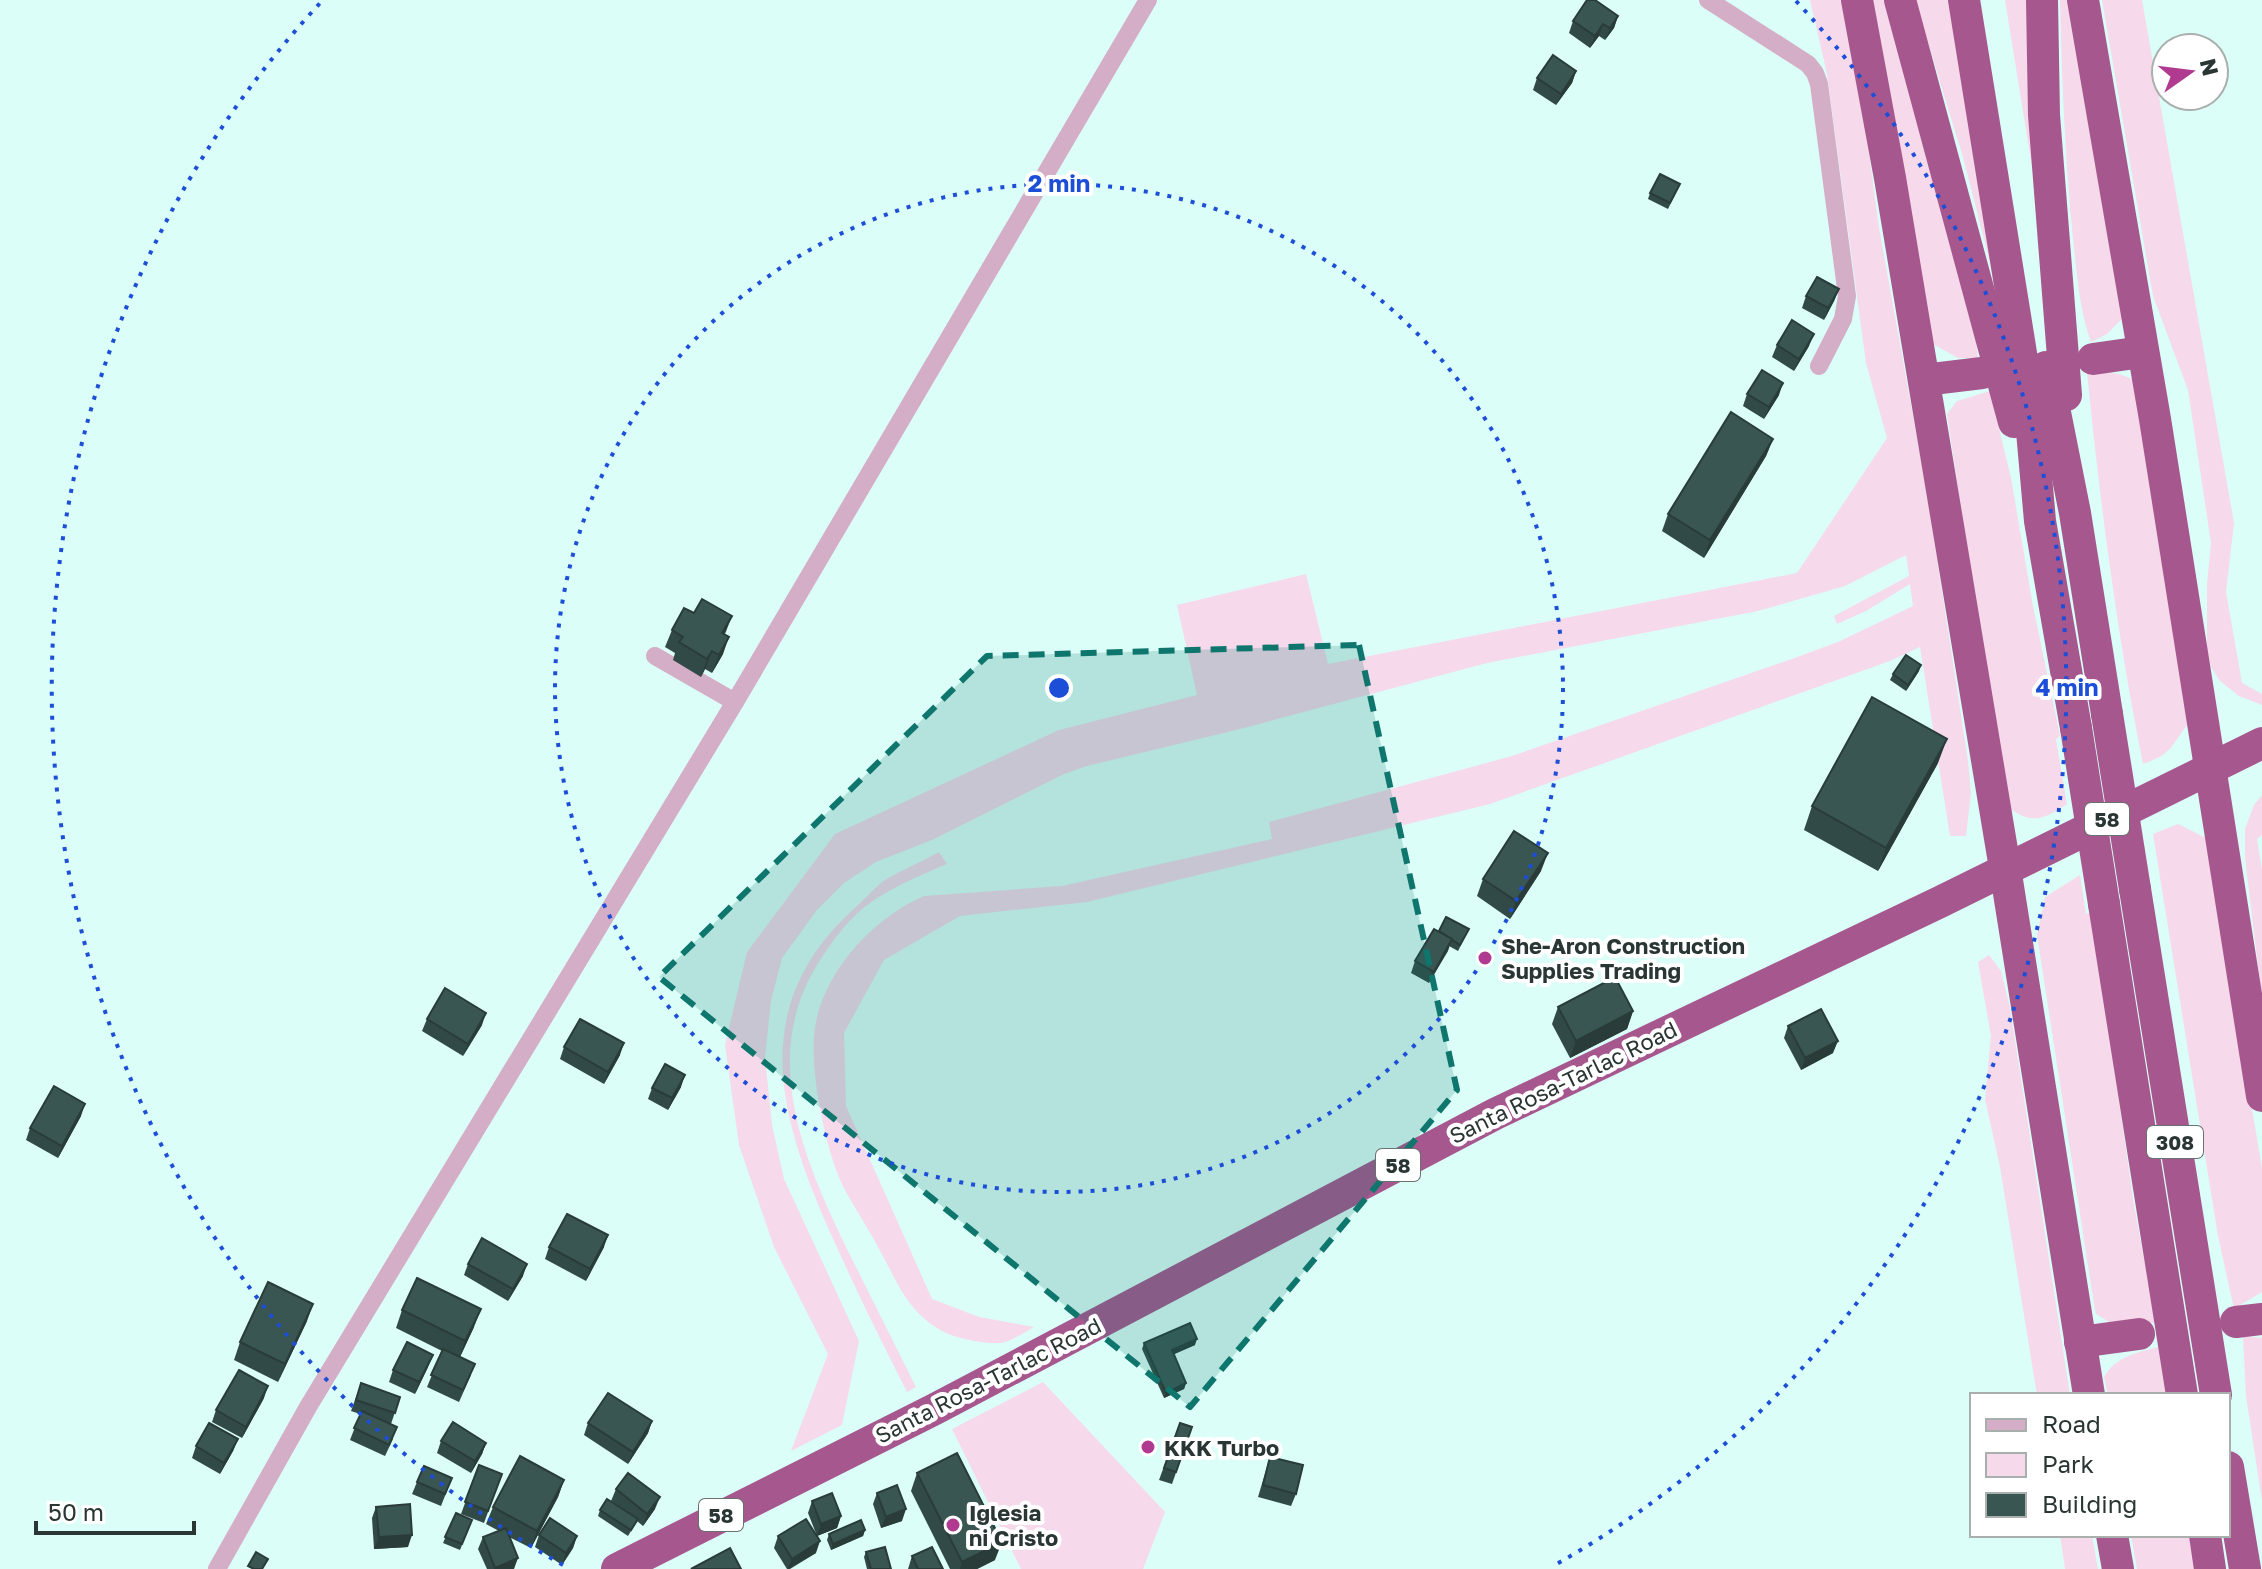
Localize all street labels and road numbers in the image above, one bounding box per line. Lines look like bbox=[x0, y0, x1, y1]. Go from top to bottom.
road number: 58 bbox=[2085, 803, 2129, 835]
street label: Santa Rosa-Tarlac Road bbox=[1445, 1015, 1681, 1149]
road number: 308 bbox=[2147, 1126, 2203, 1158]
road number: 58 bbox=[1376, 1149, 1420, 1181]
street label: Santa Rosa-Tarlac Road bbox=[871, 1311, 1105, 1449]
road number: 58 bbox=[699, 1499, 743, 1531]

